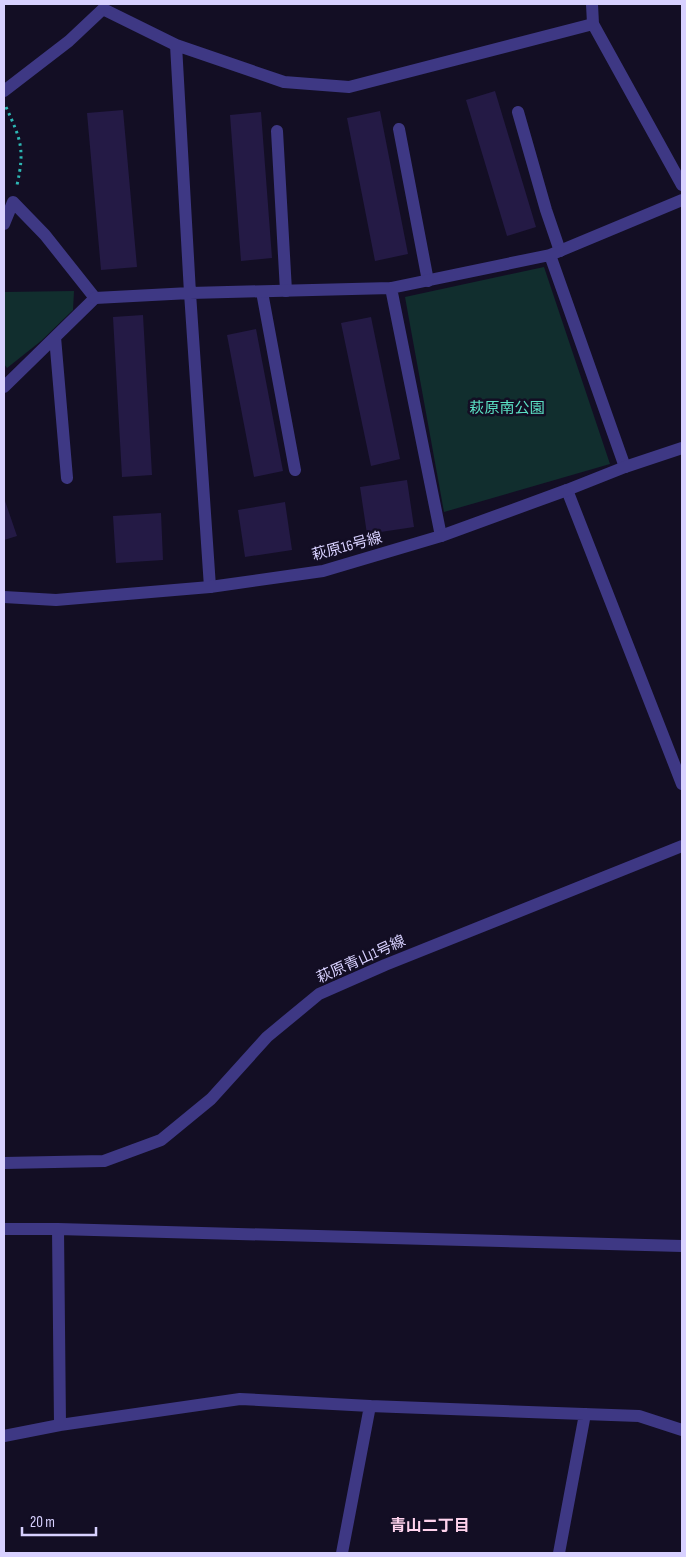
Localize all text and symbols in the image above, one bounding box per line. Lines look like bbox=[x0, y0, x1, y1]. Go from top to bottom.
park label: 萩原南公園 bbox=[469, 399, 545, 418]
street label: 萩原16号線 bbox=[310, 528, 384, 565]
street label: 萩原青山1号線 bbox=[314, 931, 409, 988]
scale bar bbox=[22, 1504, 96, 1536]
text: 20 m bbox=[30, 1513, 55, 1532]
district label: 青山二丁目 bbox=[390, 1517, 470, 1536]

